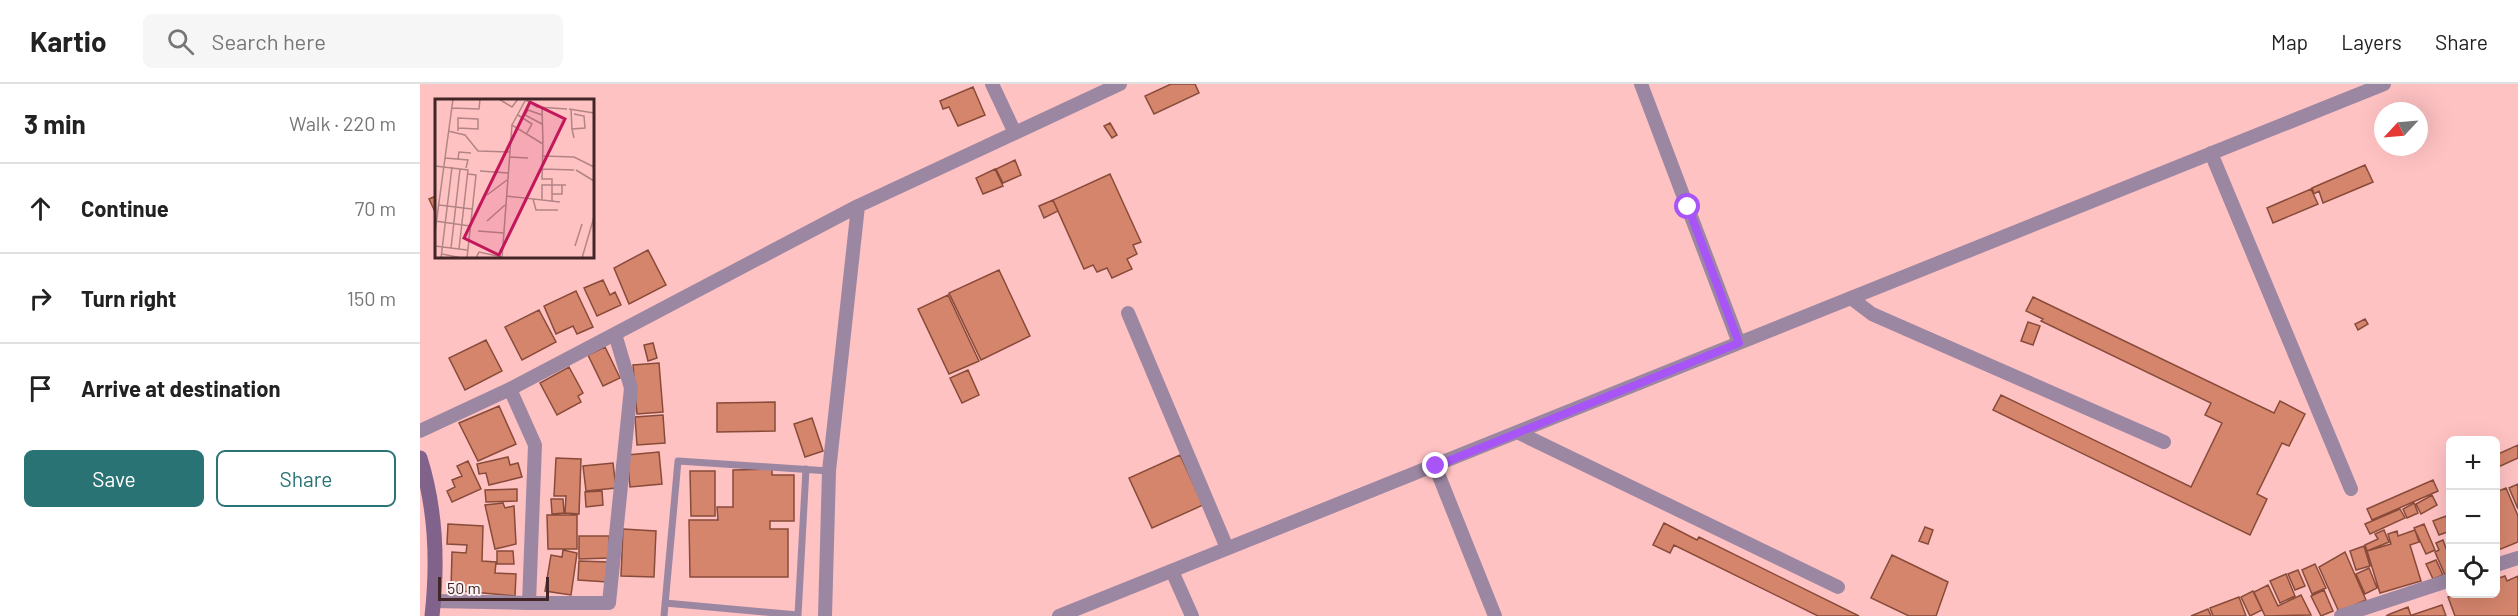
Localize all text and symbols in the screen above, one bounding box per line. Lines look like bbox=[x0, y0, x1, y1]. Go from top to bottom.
search box bbox=[143, 14, 563, 68]
text: Kartio bbox=[30, 24, 107, 58]
icon: search bbox=[164, 25, 197, 58]
text: Search here bbox=[212, 28, 326, 54]
text: Map bbox=[2271, 29, 2308, 54]
text: Layers bbox=[2341, 29, 2402, 54]
text: Share bbox=[2435, 29, 2488, 54]
inset map bbox=[435, 99, 594, 258]
north arrow bbox=[2374, 102, 2428, 156]
text: 3 min bbox=[24, 108, 86, 139]
text: Walk · 220 m bbox=[289, 111, 396, 135]
icon: ahead bbox=[24, 192, 57, 225]
route start bbox=[1674, 193, 1700, 219]
text: Continue bbox=[81, 195, 169, 221]
text: 70 m bbox=[355, 196, 396, 220]
icon: right bbox=[24, 282, 57, 315]
text: Turn right bbox=[81, 285, 176, 311]
text: 150 m bbox=[347, 286, 396, 310]
icon: arrive bbox=[24, 372, 57, 405]
text: Arrive at destination bbox=[81, 375, 280, 401]
map controls bbox=[2446, 436, 2500, 598]
button: + bbox=[2446, 436, 2500, 490]
button: Save bbox=[24, 450, 204, 507]
button: Share bbox=[216, 450, 396, 507]
route end bbox=[1422, 452, 1448, 478]
button: − bbox=[2446, 490, 2500, 544]
button: locate bbox=[2446, 544, 2500, 598]
scale bar bbox=[438, 574, 549, 602]
text: 50 m bbox=[447, 578, 481, 597]

